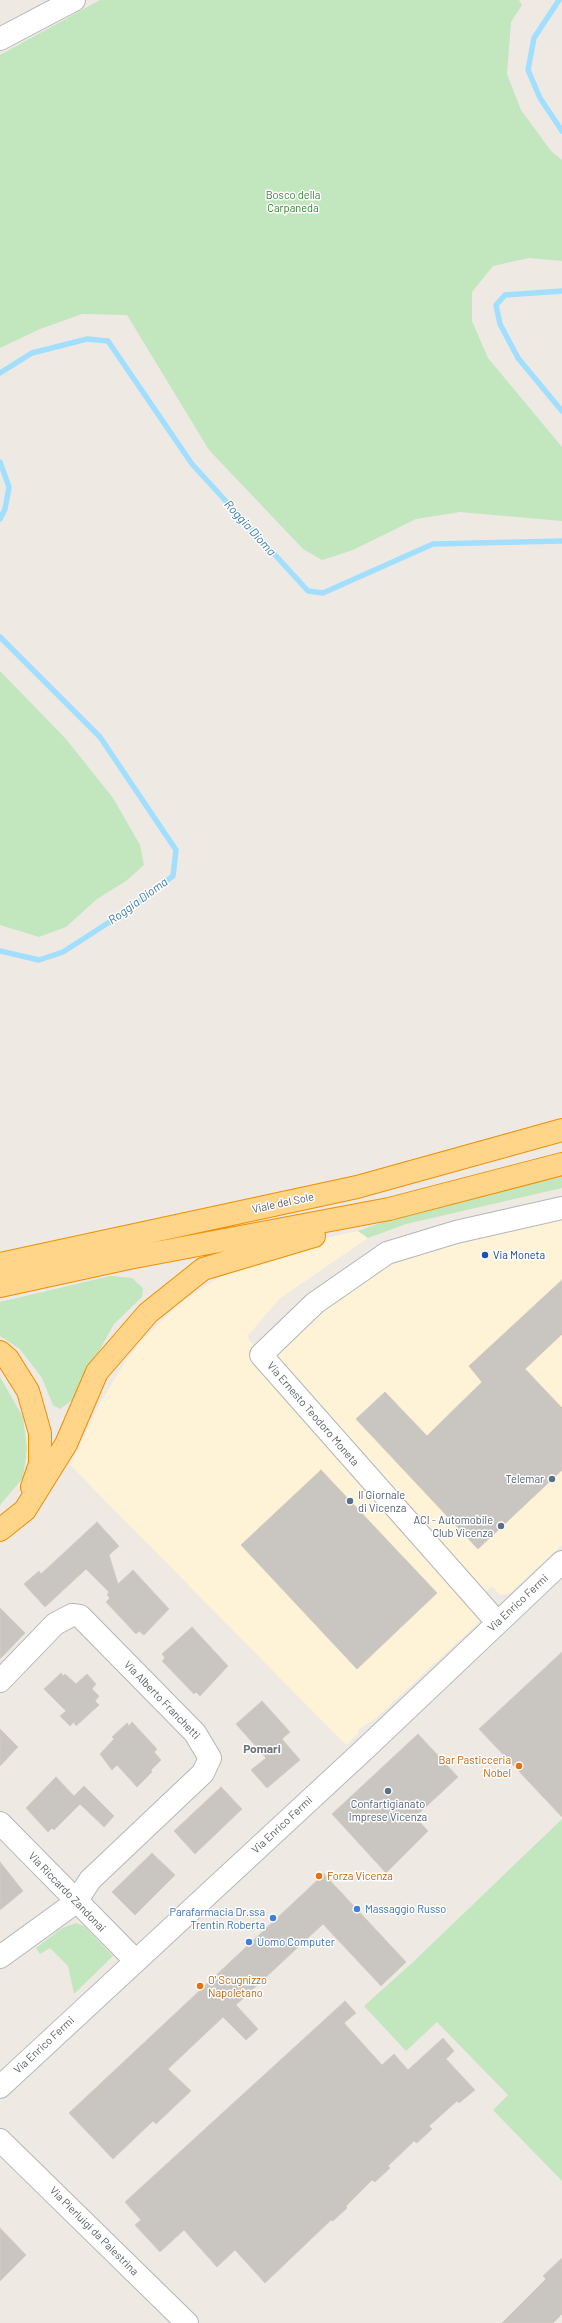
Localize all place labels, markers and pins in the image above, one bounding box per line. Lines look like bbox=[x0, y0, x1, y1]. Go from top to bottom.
place label: Via Moneta bbox=[493, 1248, 545, 1262]
marker: Via Moneta bbox=[480, 1250, 490, 1260]
place label: Telemar bbox=[506, 1472, 544, 1486]
marker: Telemar bbox=[547, 1474, 557, 1484]
place label: Il Giornale di Vicenza bbox=[358, 1488, 406, 1514]
marker: Il Giornale di Vicenza bbox=[345, 1496, 355, 1506]
place label: ACI - Automobile Club Vicenza bbox=[414, 1513, 493, 1539]
marker: ACI - Automobile Club Vicenza bbox=[496, 1521, 506, 1531]
place label: Bar Pasticceria Nobel bbox=[438, 1753, 511, 1779]
marker: Bar Pasticceria Nobel bbox=[514, 1761, 524, 1771]
marker: Confartigianato Imprese Vicenza bbox=[383, 1786, 393, 1796]
place label: Confartigianato Imprese Vicenza bbox=[349, 1797, 427, 1823]
place label: Forza Vicenza bbox=[327, 1869, 393, 1883]
marker: Forza Vicenza bbox=[314, 1871, 324, 1881]
place label: Massaggio Russo bbox=[365, 1902, 446, 1916]
marker: Massaggio Russo bbox=[352, 1904, 362, 1914]
place label: Parafarmacia Dr.ssa Trentin Roberta bbox=[169, 1905, 265, 1931]
marker: Parafarmacia Dr.ssa Trentin Roberta bbox=[268, 1913, 278, 1923]
place label: Uomo Computer bbox=[257, 1935, 335, 1949]
marker: Uomo Computer bbox=[244, 1937, 254, 1947]
place label: O' Scugnizzo Napoletano bbox=[208, 1973, 267, 1999]
marker: O' Scugnizzo Napoletano bbox=[195, 1981, 205, 1991]

